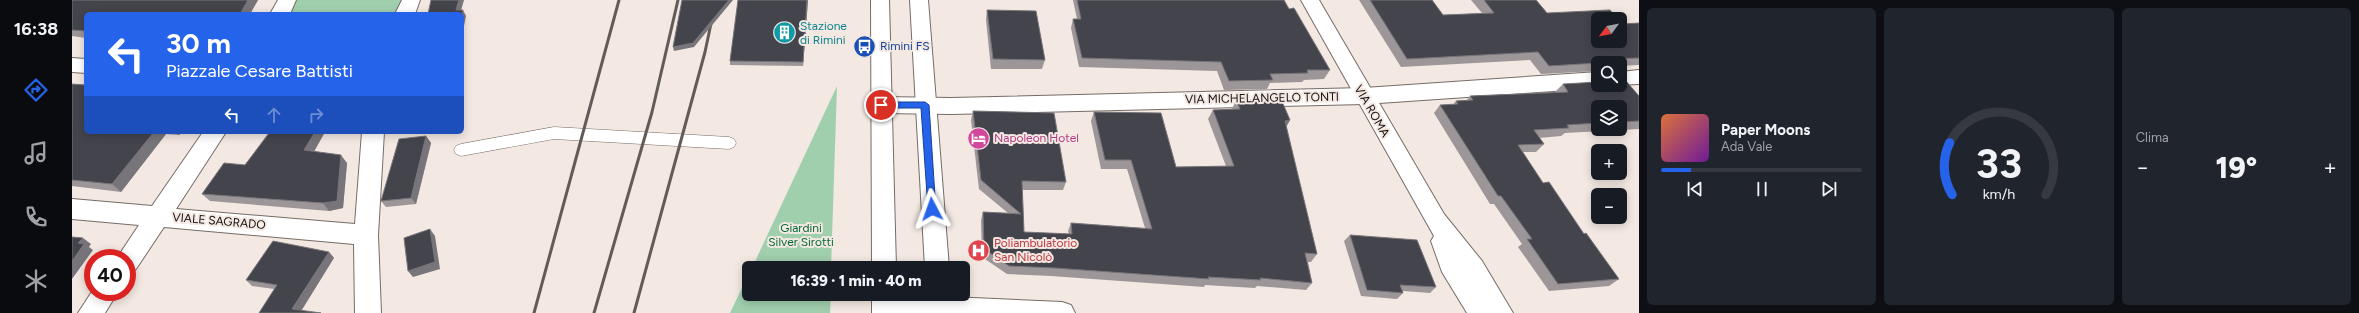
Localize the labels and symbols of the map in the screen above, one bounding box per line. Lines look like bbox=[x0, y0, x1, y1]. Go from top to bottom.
north arrow bbox=[1591, 12, 1627, 48]
place label: Stazione di Rimini bbox=[800, 19, 847, 47]
building icon: Stazione di Rimini bbox=[772, 20, 798, 46]
bus stop icon: Rimini FS bbox=[851, 33, 877, 59]
place label: Rimini FS bbox=[880, 39, 930, 53]
street label: VIA ROMA bbox=[1351, 82, 1393, 140]
pin bbox=[864, 88, 898, 122]
street label: VIA MICHELANGELO TONTI bbox=[1185, 90, 1339, 106]
hotel icon: Napoleon Hotel bbox=[965, 125, 991, 151]
place label: Napoleon Hotel bbox=[994, 131, 1079, 145]
position arrow bbox=[911, 188, 953, 230]
street label: VIALE SAGRADO bbox=[172, 210, 266, 232]
park label: Giardini Silver Sirotti bbox=[768, 221, 834, 249]
place label: Poliambulatorio San Nicolò bbox=[994, 236, 1077, 264]
hospital icon: Poliambulatorio San Nicolò bbox=[966, 237, 992, 263]
speed limit sign: 40 bbox=[84, 249, 136, 301]

